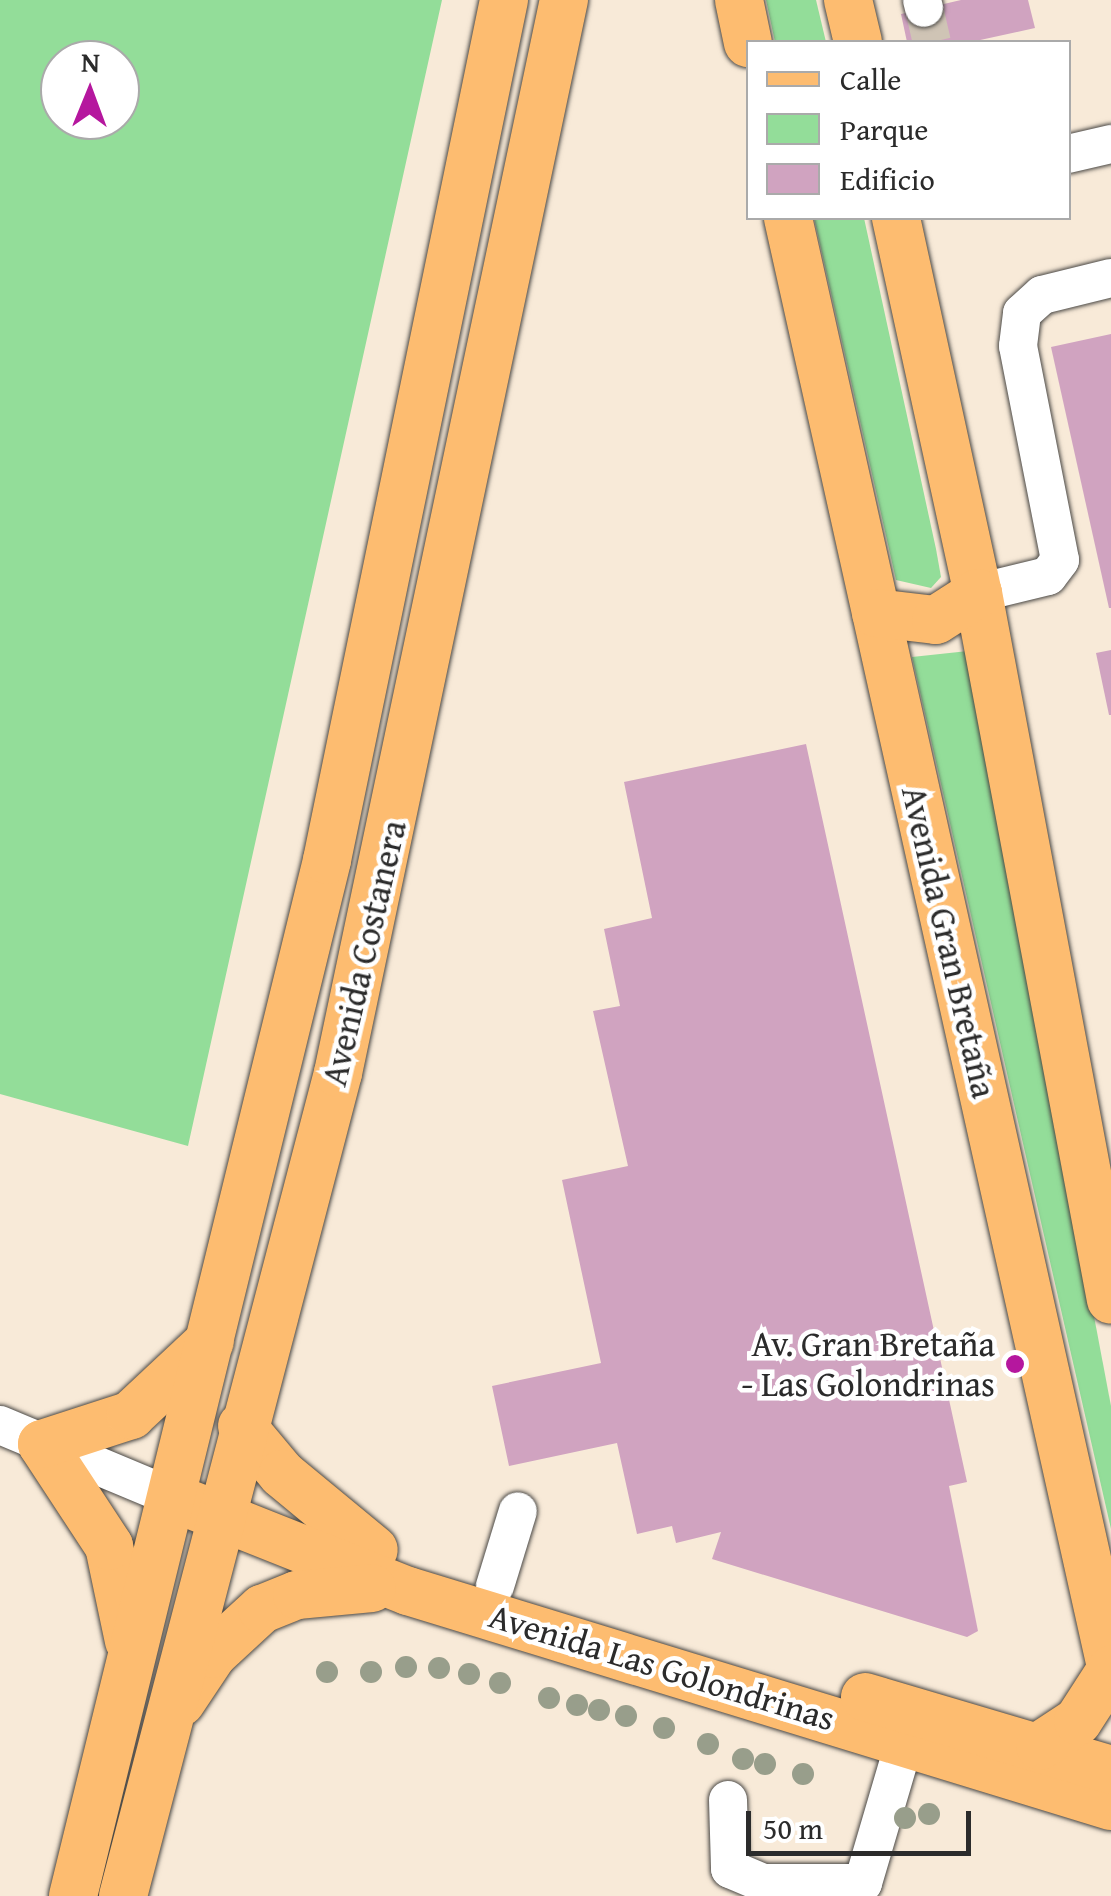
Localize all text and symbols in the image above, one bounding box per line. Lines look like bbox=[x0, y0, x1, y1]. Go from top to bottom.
north arrow bbox=[40, 40, 140, 140]
legend bbox=[746, 40, 1071, 220]
text: N bbox=[81, 41, 100, 82]
text: Calle bbox=[840, 57, 901, 101]
text: Parque bbox=[840, 107, 928, 151]
text: Edificio bbox=[840, 157, 935, 201]
street label: Avenida Gran Bretaña bbox=[893, 782, 1005, 1102]
street label: Avenida Costanera bbox=[313, 816, 415, 1090]
place label: Av. Gran Bretaña - Las Golondrinas bbox=[741, 1323, 995, 1405]
marker: Av. Gran Bretaña - Las Golondrinas bbox=[1004, 1353, 1026, 1375]
street label: Avenida Las Golondrinas bbox=[484, 1594, 840, 1740]
scale bar bbox=[751, 1791, 976, 1853]
text: 50 m bbox=[763, 1806, 823, 1850]

